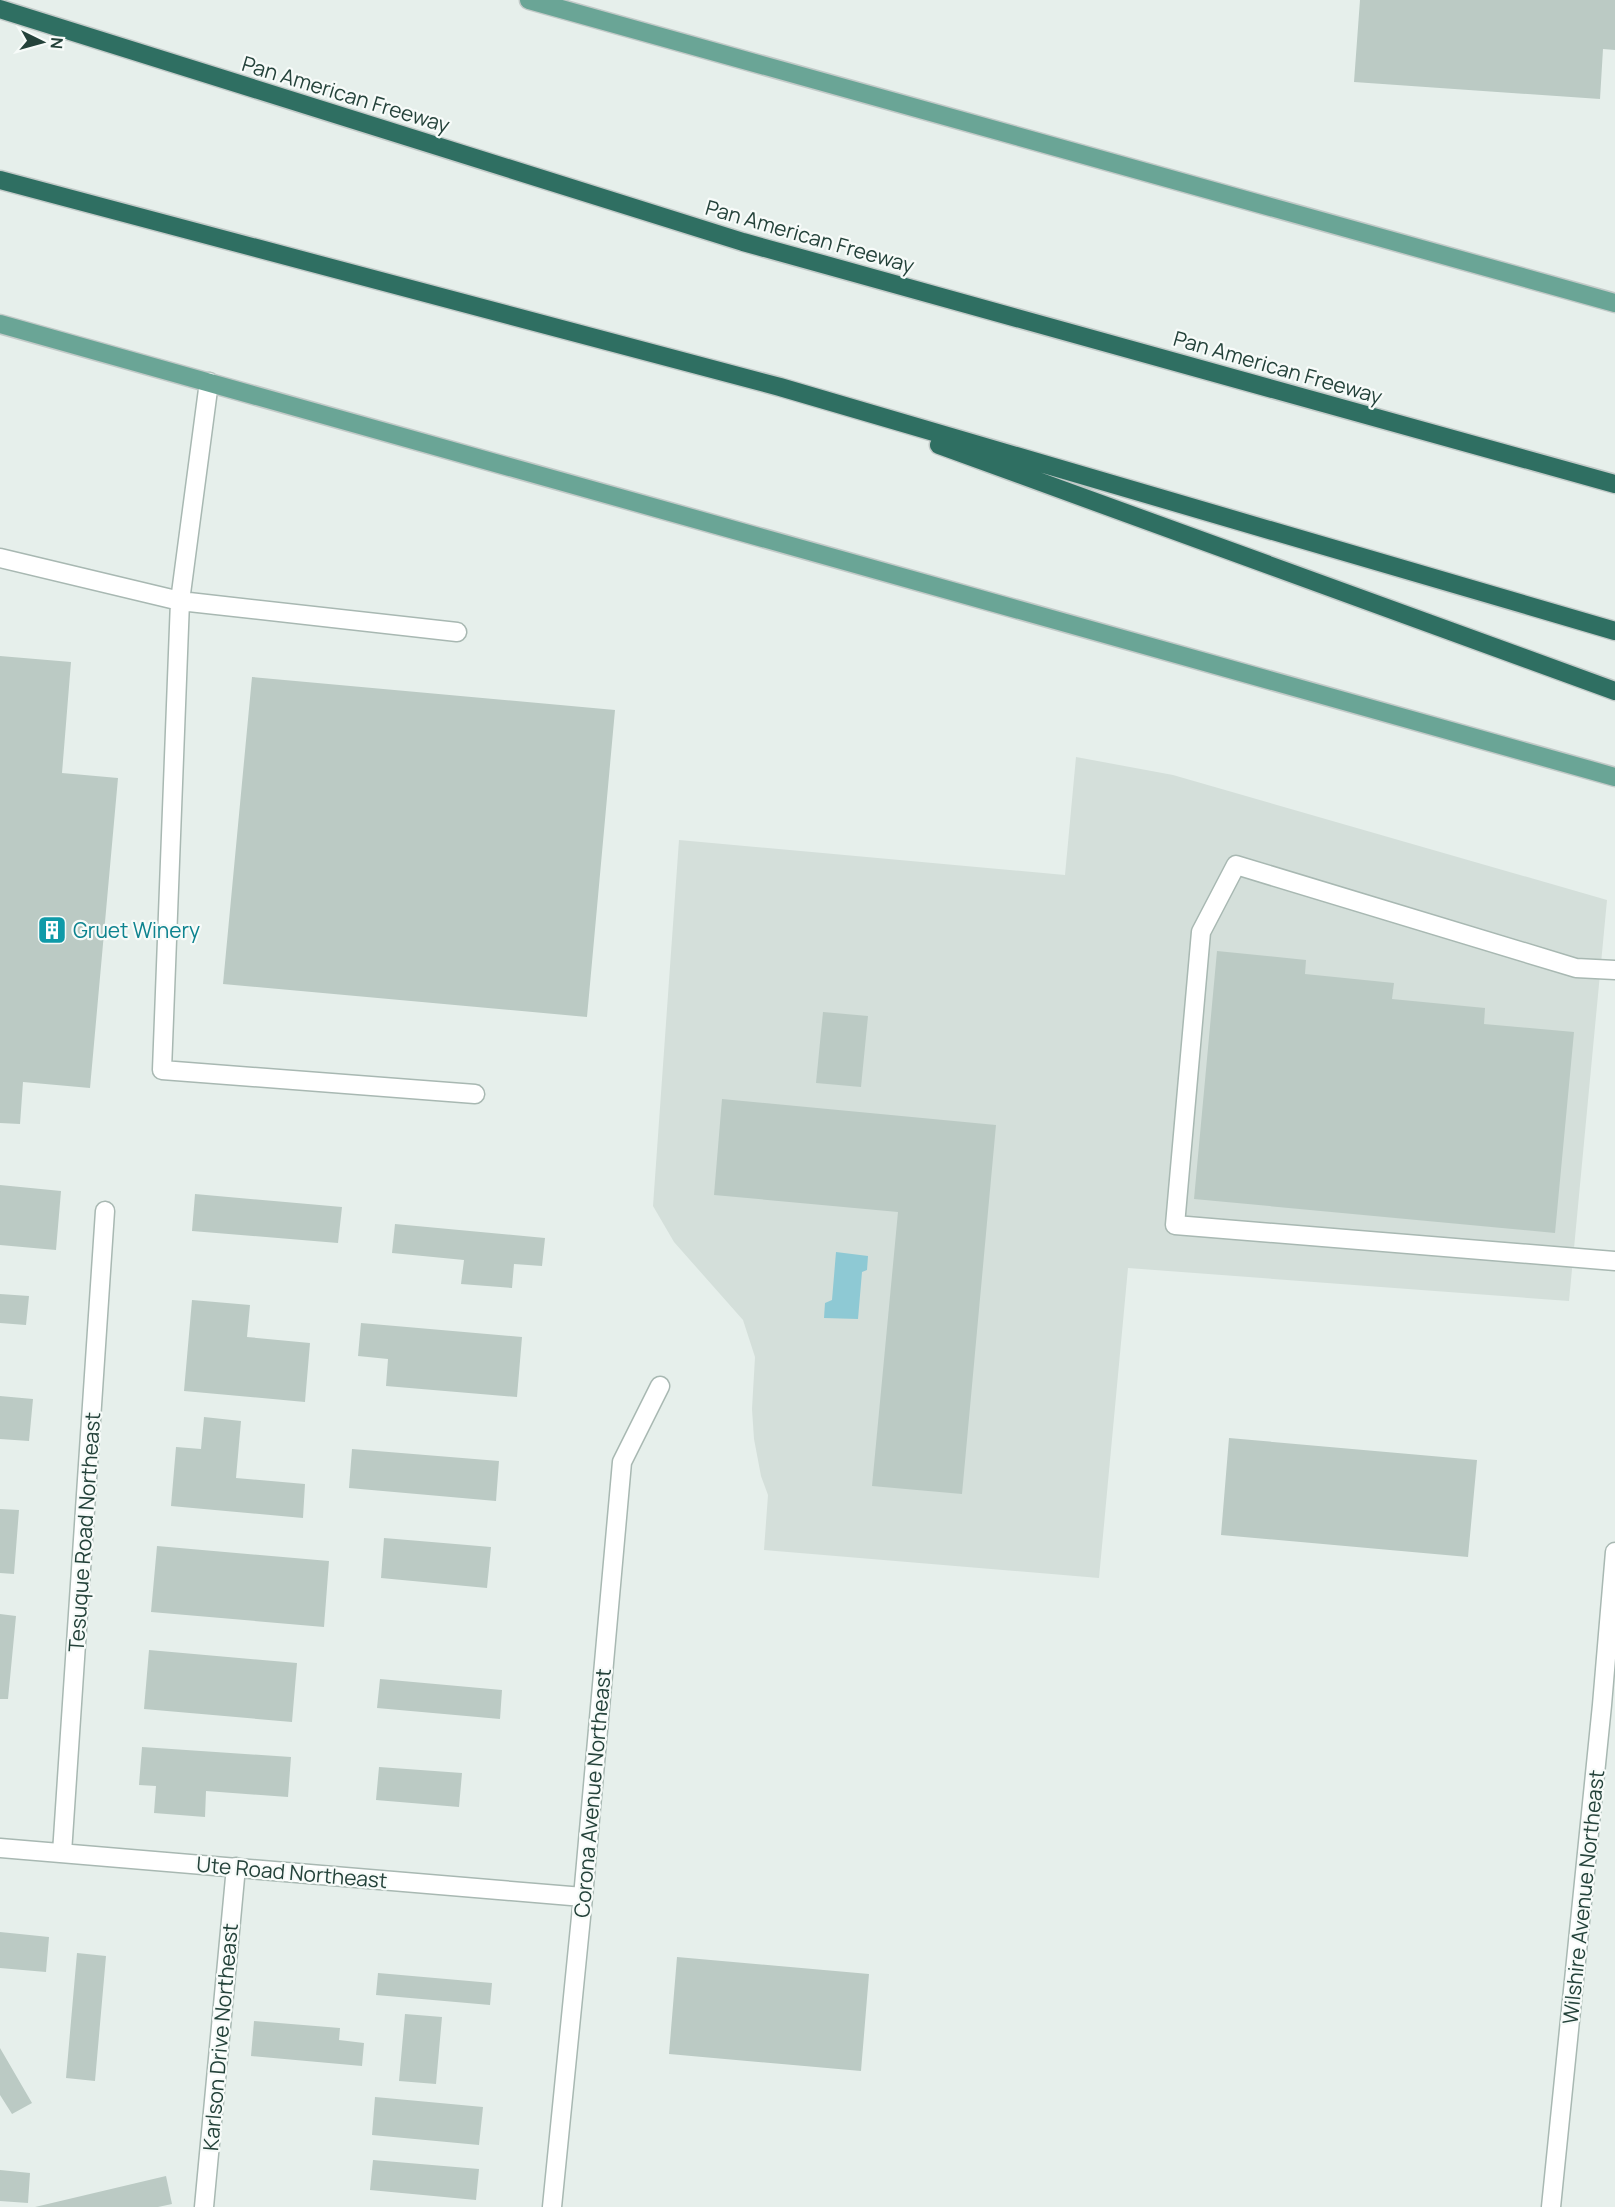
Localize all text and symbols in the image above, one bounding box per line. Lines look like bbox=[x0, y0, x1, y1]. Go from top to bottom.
north arrow bbox=[12, 12, 72, 72]
text: N bbox=[45, 37, 68, 50]
street label: Pan American Freeway bbox=[239, 49, 453, 139]
street label: Pan American Freeway bbox=[702, 193, 918, 279]
street label: Pan American Freeway bbox=[1170, 324, 1386, 410]
building icon: Gruet Winery bbox=[36, 914, 68, 946]
place label: Gruet Winery bbox=[73, 916, 200, 944]
street label: Tesuque Road Northeast bbox=[62, 1411, 106, 1653]
street label: Corona Avenue Northeast bbox=[567, 1667, 617, 1919]
street label: Wilshire Avenue Northeast bbox=[1556, 1768, 1610, 2026]
street label: Ute Road Northeast bbox=[195, 1850, 389, 1894]
street label: Karlson Drive Northeast bbox=[196, 1922, 244, 2152]

